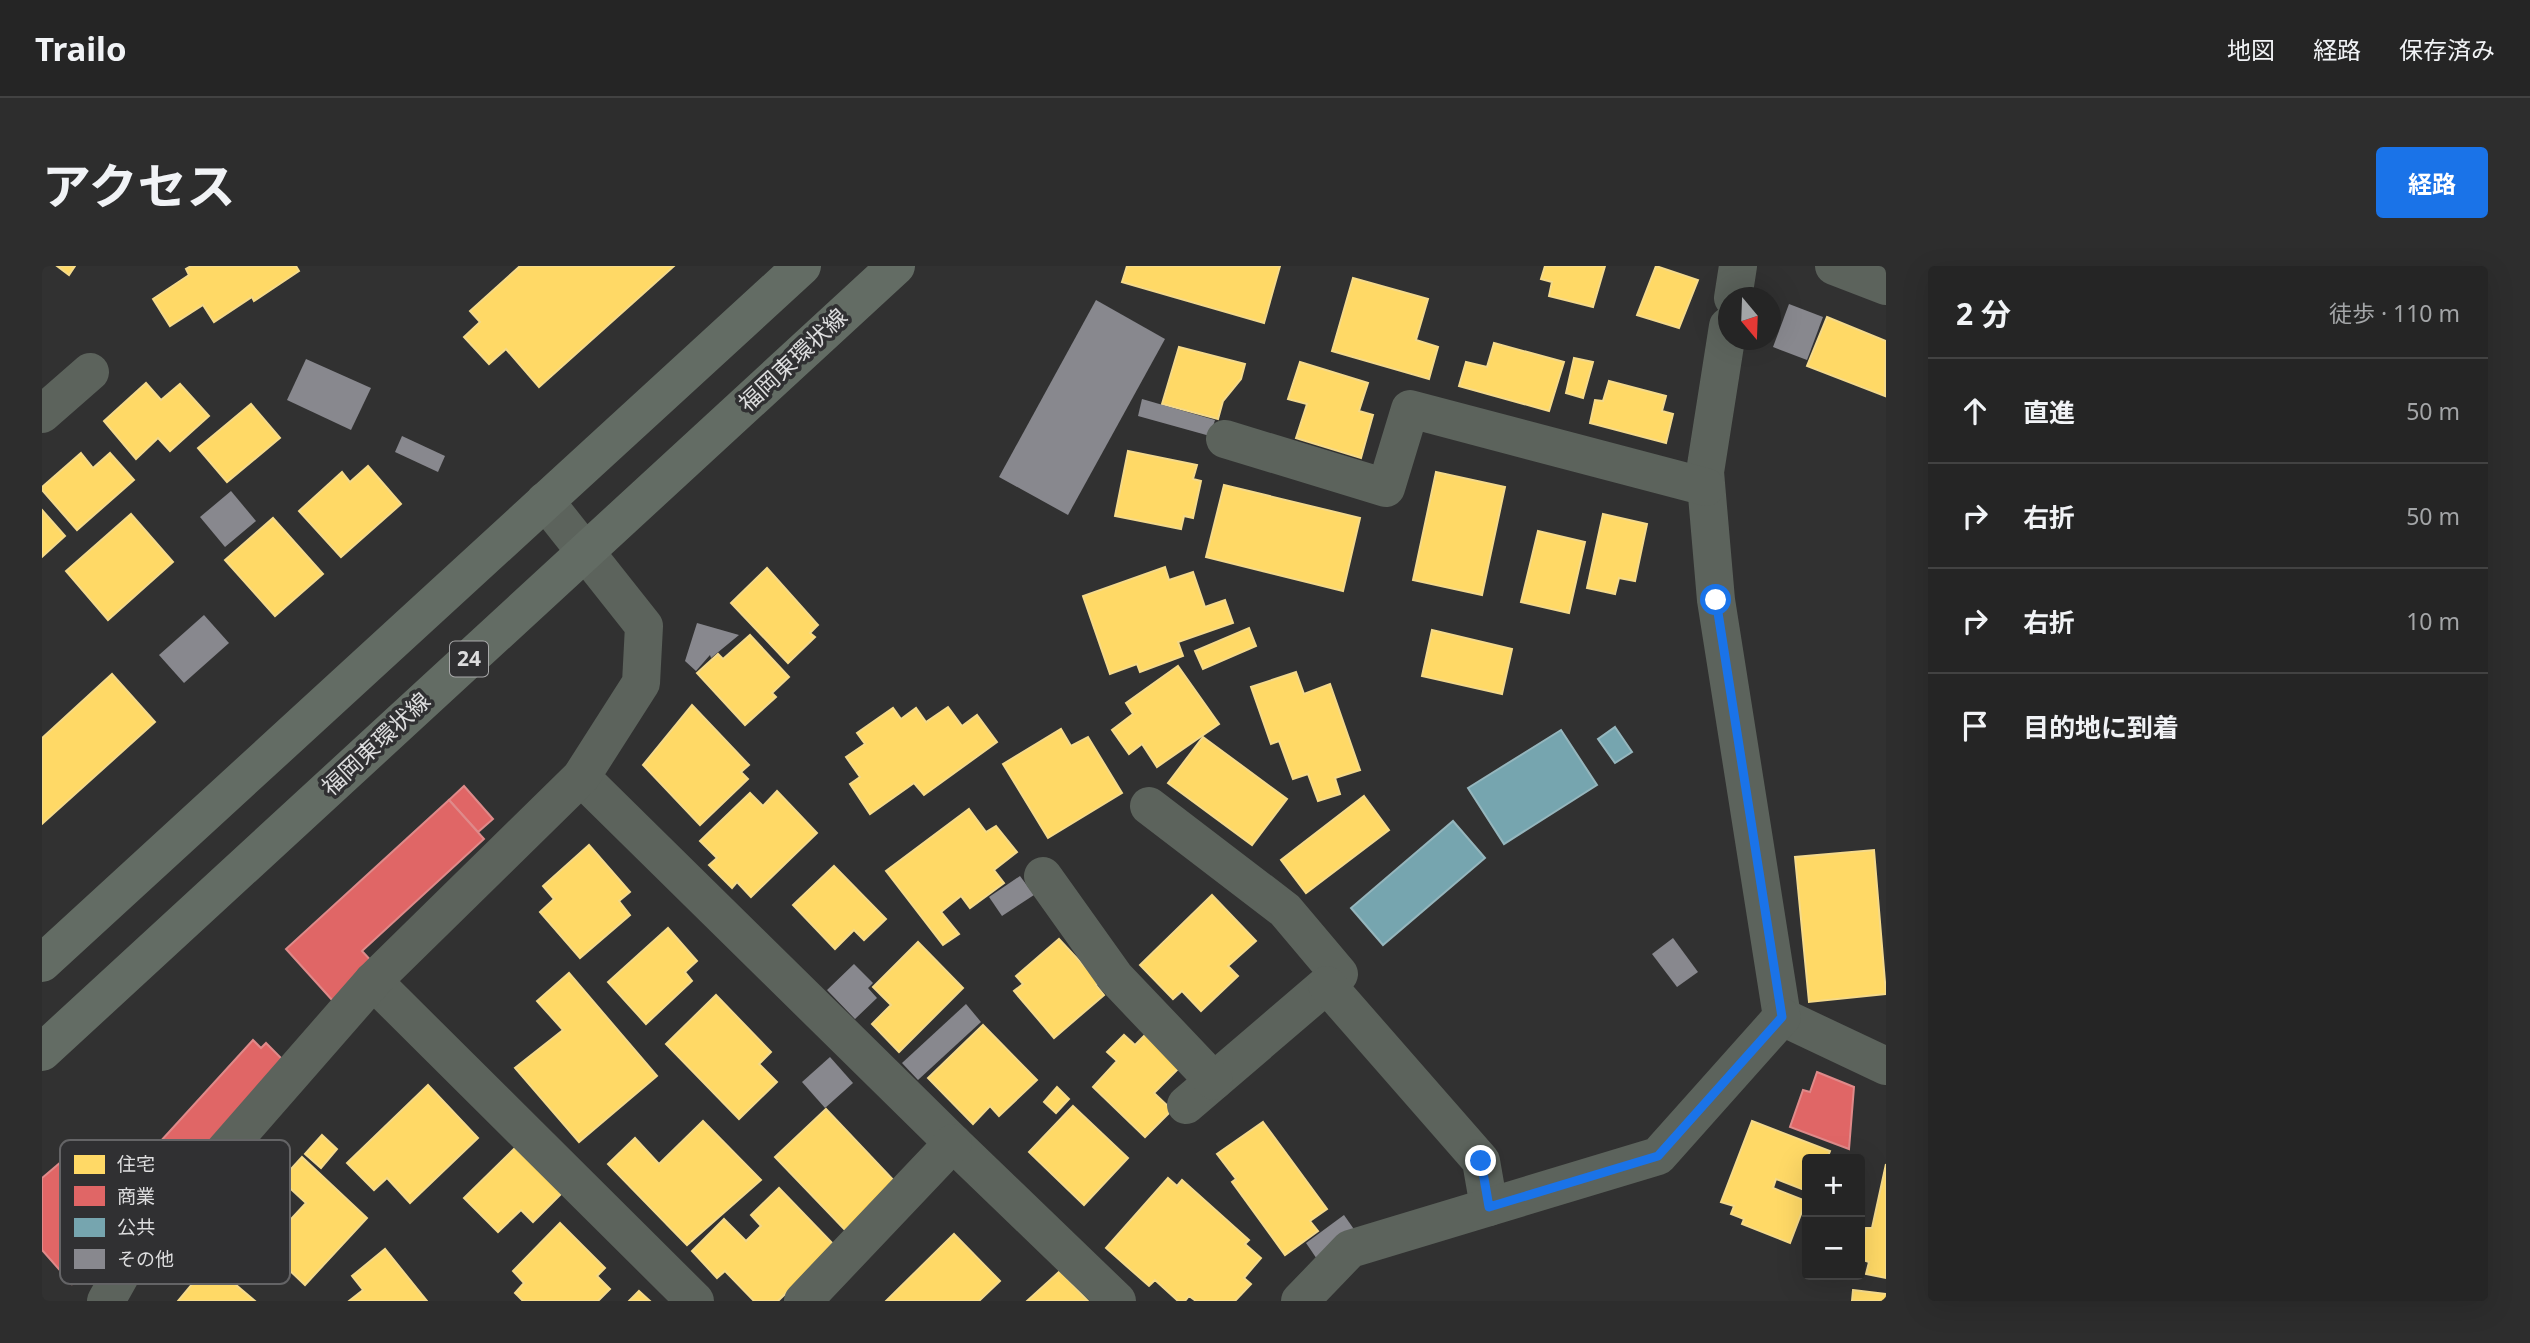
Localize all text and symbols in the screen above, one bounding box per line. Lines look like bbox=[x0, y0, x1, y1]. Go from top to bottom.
text: Trailo bbox=[35, 26, 127, 71]
text: 地図 bbox=[2227, 33, 2275, 66]
text: 経路 bbox=[2313, 33, 2361, 66]
text: 保存済み bbox=[2399, 33, 2495, 66]
button: 経路 bbox=[2376, 147, 2488, 218]
text: アクセス bbox=[42, 152, 236, 218]
north arrow bbox=[1718, 287, 1781, 350]
text: 2 分 bbox=[1956, 293, 2011, 334]
text: 徒歩 · 110 m bbox=[2329, 297, 2460, 329]
street label: 福岡東環状線 bbox=[731, 301, 854, 418]
icon: ahead bbox=[1956, 392, 1994, 430]
text: 直進 bbox=[2023, 394, 2075, 430]
text: 50 m bbox=[2406, 395, 2460, 427]
icon: right bbox=[1956, 497, 1994, 535]
text: 右折 bbox=[2023, 499, 2075, 535]
text: 50 m bbox=[2406, 500, 2460, 532]
route start bbox=[1700, 584, 1731, 615]
icon: right bbox=[1956, 602, 1994, 640]
text: 右折 bbox=[2023, 604, 2075, 640]
text: 10 m bbox=[2406, 605, 2460, 637]
road number: 24 bbox=[450, 642, 488, 676]
street label: 福岡東環状線 bbox=[314, 685, 437, 802]
icon: arrive bbox=[1956, 707, 1994, 745]
text: 目的地に到着 bbox=[2023, 709, 2179, 745]
legend bbox=[60, 1140, 290, 1284]
route end bbox=[1465, 1145, 1496, 1176]
text: 住宅 bbox=[117, 1151, 155, 1177]
map controls bbox=[1802, 1154, 1865, 1280]
button: + bbox=[1802, 1154, 1865, 1217]
text: 商業 bbox=[117, 1183, 155, 1209]
text: 公共 bbox=[117, 1214, 155, 1240]
button: − bbox=[1802, 1217, 1865, 1280]
text: その他 bbox=[117, 1246, 174, 1272]

